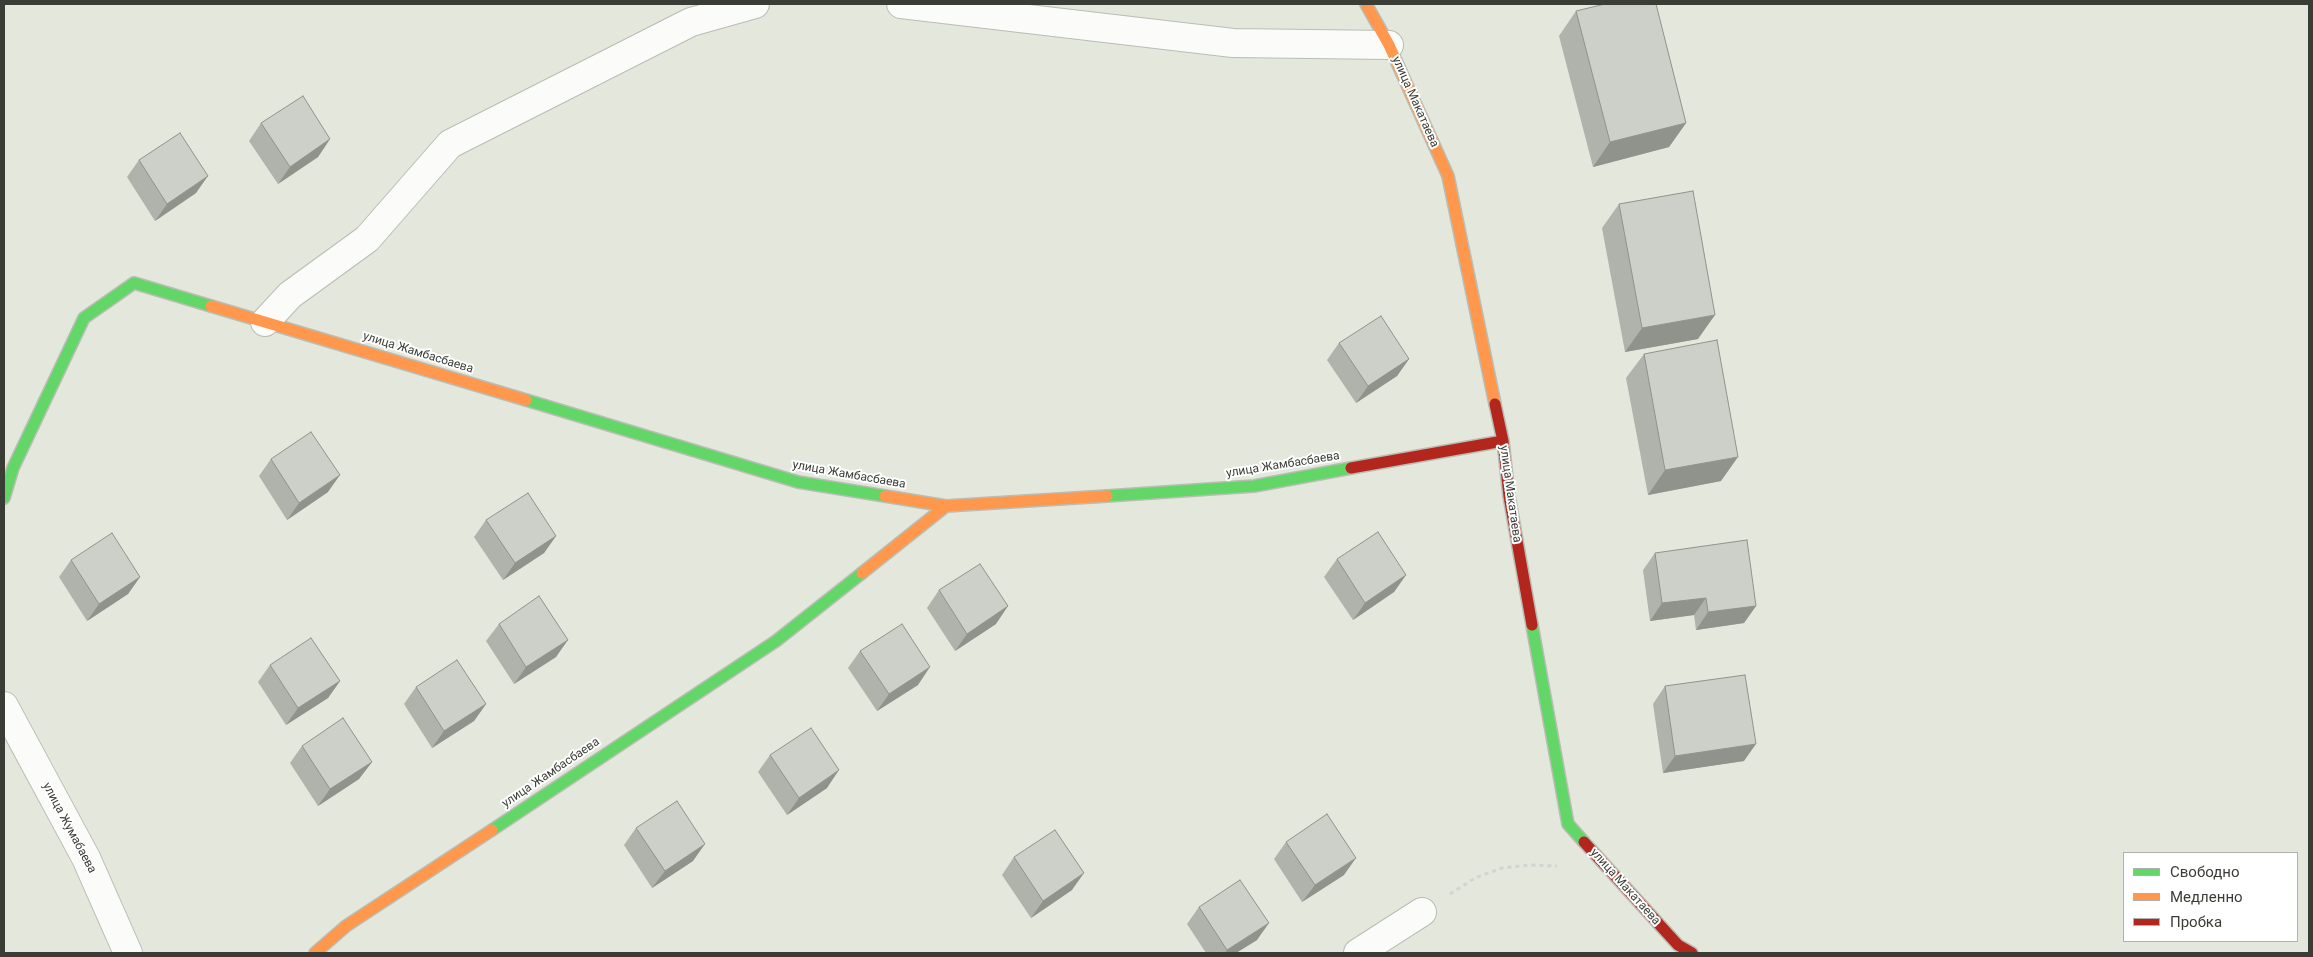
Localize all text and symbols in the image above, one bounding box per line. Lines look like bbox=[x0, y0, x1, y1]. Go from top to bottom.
street label: улица Макатаева bbox=[1389, 54, 1441, 150]
street label: улица Жамбасбаева bbox=[361, 329, 475, 377]
street label: улица Макатаева bbox=[1496, 445, 1524, 543]
street label: улица Жамбасбаева bbox=[1225, 449, 1341, 481]
street label: улица Жамбасбаева bbox=[791, 458, 907, 492]
street label: улица Жамбасбаева bbox=[499, 735, 603, 811]
street label: улица Жумабаева bbox=[39, 780, 99, 876]
street label: улица Макатаева bbox=[1587, 846, 1663, 928]
legend bbox=[2123, 852, 2298, 942]
text: Свободно bbox=[2170, 863, 2239, 881]
text: Медленно bbox=[2170, 888, 2243, 906]
text: Пробка bbox=[2170, 913, 2222, 931]

